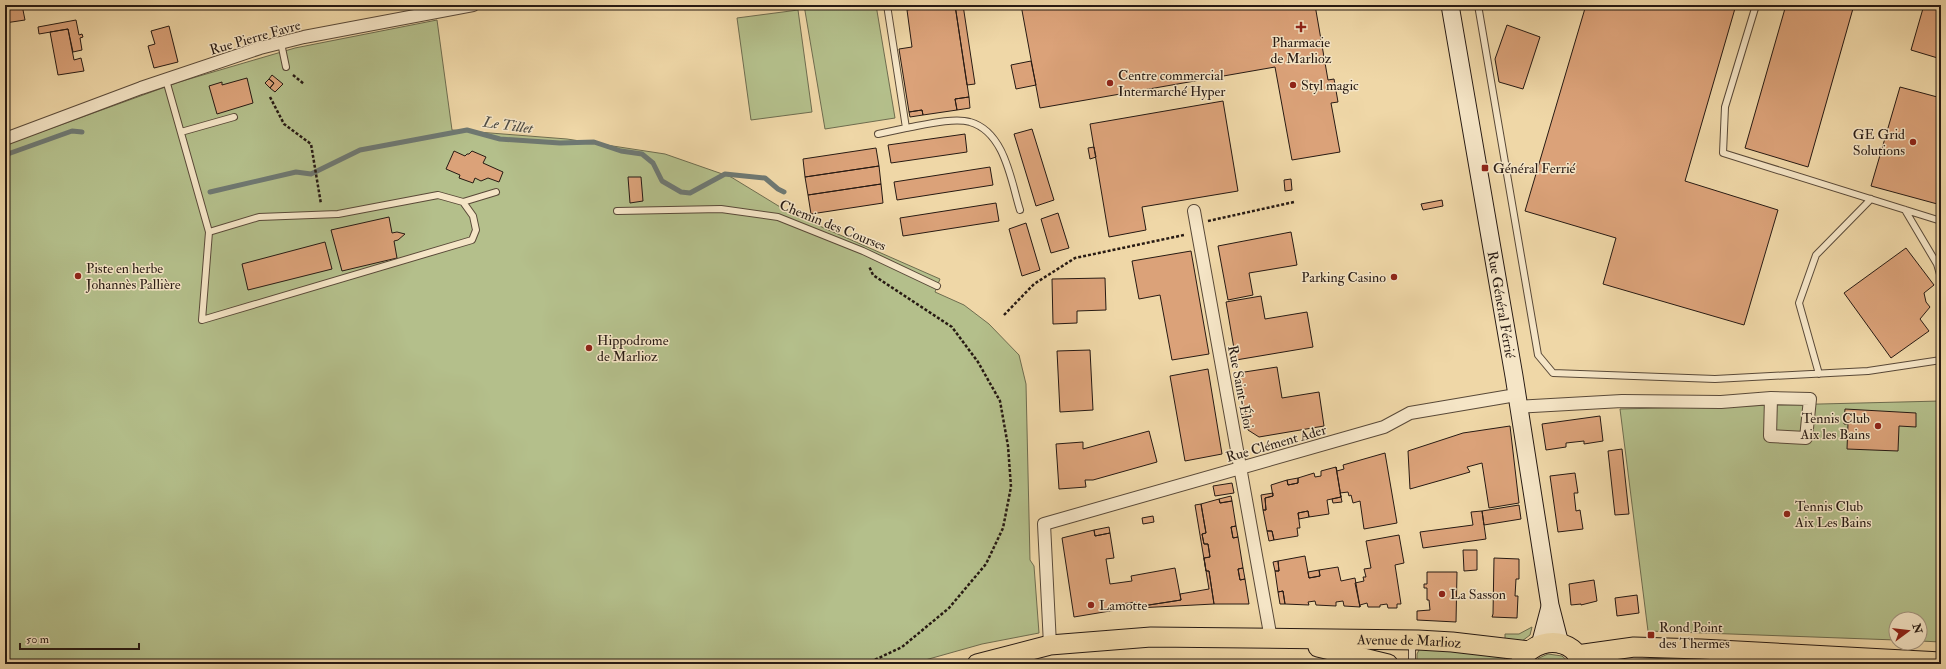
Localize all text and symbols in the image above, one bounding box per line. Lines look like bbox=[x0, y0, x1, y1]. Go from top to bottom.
street label: Rue Pierre Favre bbox=[208, 16, 303, 59]
marker: Pharmacie de Marlioz bbox=[1296, 22, 1306, 32]
place label: Pharmacie de Marlioz bbox=[1271, 34, 1332, 67]
place label: Centre commercial Intermarché Hyper bbox=[1118, 67, 1226, 101]
place label: Styl magic bbox=[1301, 77, 1359, 95]
marker: Centre commercial Intermarché Hyper bbox=[1105, 78, 1115, 88]
marker: Styl magic bbox=[1288, 80, 1298, 90]
water label: Le Tillet bbox=[481, 112, 535, 138]
place label: GE Grid Solutions bbox=[1853, 126, 1905, 159]
marker: GE Grid Solutions bbox=[1908, 137, 1918, 147]
place label: Général Ferrié bbox=[1493, 160, 1576, 177]
marker: Général Ferrié bbox=[1480, 163, 1490, 173]
street label: Chemin des Courses bbox=[777, 196, 889, 255]
street label: Rue Général Férrié bbox=[1484, 250, 1519, 360]
place label: Piste en herbe Johannès Pallière bbox=[85, 260, 181, 293]
place label: Parking Casino bbox=[1301, 269, 1386, 286]
marker: Piste en herbe Johannès Pallière bbox=[73, 271, 83, 281]
marker: Parking Casino bbox=[1389, 272, 1399, 282]
place label: Hippodrome de Marlioz bbox=[597, 332, 669, 365]
marker: Hippodrome de Marlioz bbox=[584, 343, 594, 353]
street label: Rue Saint-Éloi bbox=[1224, 344, 1257, 431]
place label: Tennis Club Aix les Bains bbox=[1799, 410, 1870, 443]
street label: Rue Clément Ader bbox=[1224, 421, 1329, 466]
marker: Tennis Club Aix les Bains bbox=[1873, 421, 1883, 431]
place label: Tennis Club Aix Les Bains bbox=[1794, 498, 1871, 531]
marker: Tennis Club Aix Les Bains bbox=[1782, 509, 1792, 519]
place label: La Sasson bbox=[1450, 586, 1506, 603]
marker: La Sasson bbox=[1437, 589, 1447, 599]
place label: Lamotte bbox=[1099, 597, 1148, 614]
marker: Lamotte bbox=[1086, 600, 1096, 610]
north arrow bbox=[1888, 611, 1928, 651]
place label: Rond Point des Thermes bbox=[1659, 619, 1730, 652]
text: N bbox=[1909, 621, 1925, 636]
scale bar bbox=[20, 625, 139, 651]
marker: Rond Point des Thermes bbox=[1646, 630, 1656, 640]
street label: Avenue de Marlioz bbox=[1356, 631, 1462, 652]
text: 50 m bbox=[26, 632, 50, 647]

